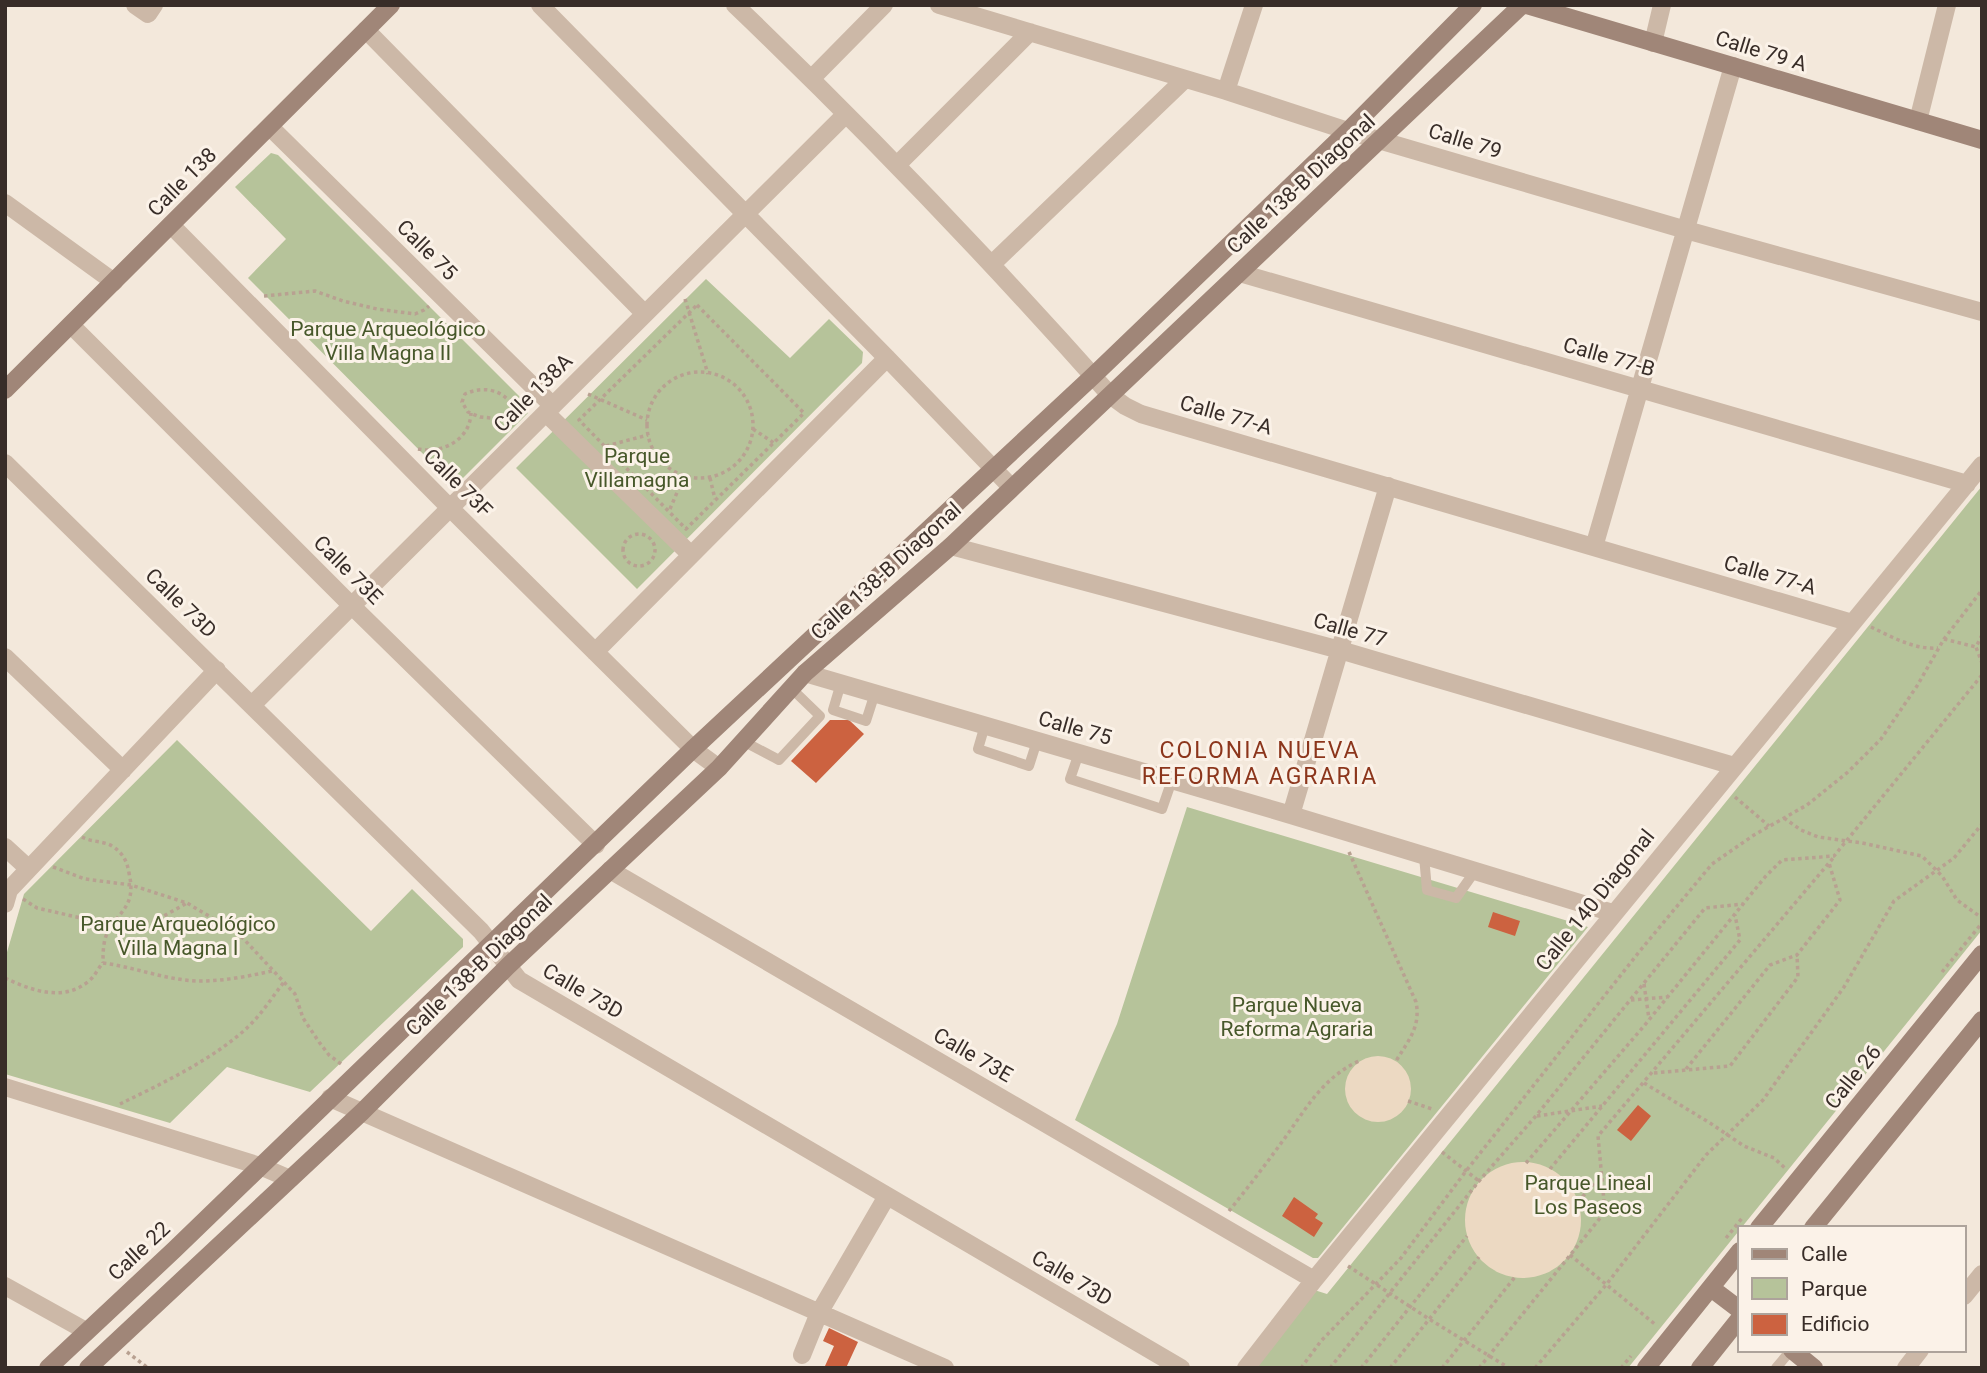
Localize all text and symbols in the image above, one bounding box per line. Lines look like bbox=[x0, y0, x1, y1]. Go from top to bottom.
street label: Calle 79 A bbox=[1712, 26, 1810, 76]
street label: Calle 138-B Diagonal bbox=[1222, 109, 1380, 259]
street label: Calle 79 bbox=[1426, 119, 1504, 163]
street label: Calle 138 bbox=[143, 143, 221, 221]
street label: Calle 75 bbox=[392, 215, 462, 285]
park label: Parque Arqueológico Villa Magna II bbox=[290, 317, 486, 365]
street label: Calle 77-B bbox=[1560, 332, 1658, 382]
street label: Calle 138A bbox=[489, 349, 577, 437]
street label: Calle 77-A bbox=[1177, 390, 1275, 440]
street label: Calle 73F bbox=[419, 444, 497, 522]
park label: Parque Villamagna bbox=[585, 444, 689, 492]
street label: Calle 138-B Diagonal bbox=[806, 497, 966, 645]
street label: Calle 73E bbox=[309, 531, 387, 609]
street label: Calle 77-A bbox=[1721, 550, 1819, 600]
street label: Calle 73D bbox=[141, 563, 221, 643]
street label: Calle 77 bbox=[1311, 608, 1389, 652]
street label: Calle 75 bbox=[1036, 706, 1114, 750]
district label: COLONIA NUEVA REFORMA AGRARIA bbox=[1142, 737, 1378, 790]
street label: Calle 140 Diagonal bbox=[1531, 825, 1659, 975]
street label: Calle 138-B Diagonal bbox=[401, 889, 557, 1041]
park label: Parque Arqueológico Villa Magna I bbox=[80, 912, 276, 960]
street label: Calle 73D bbox=[538, 958, 628, 1024]
park label: Parque Nueva Reforma Agraria bbox=[1221, 993, 1373, 1041]
street label: Calle 73E bbox=[929, 1023, 1017, 1087]
street label: Calle 26 bbox=[1820, 1040, 1886, 1114]
park label: Parque Lineal Los Paseos bbox=[1524, 1171, 1652, 1219]
street label: Calle 22 bbox=[103, 1216, 175, 1285]
legend bbox=[1738, 1226, 1966, 1352]
text: Calle bbox=[1801, 1242, 1847, 1266]
street label: Calle 73D bbox=[1027, 1245, 1117, 1311]
text: Parque bbox=[1801, 1277, 1867, 1301]
text: Edificio bbox=[1801, 1312, 1869, 1336]

